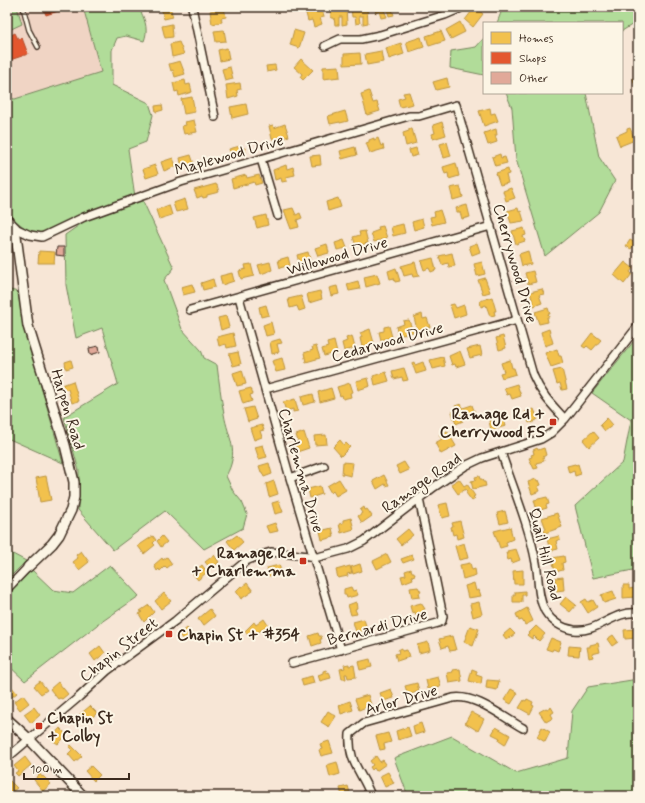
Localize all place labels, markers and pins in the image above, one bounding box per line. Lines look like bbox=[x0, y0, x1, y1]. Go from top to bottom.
place label: Ramage Rd + Cherrywood FS bbox=[440, 404, 545, 443]
marker: Ramage Rd + Cherrywood FS bbox=[548, 417, 558, 427]
place label: Ramage Rd + Charlemma bbox=[191, 543, 295, 582]
marker: Ramage Rd + Charlemma bbox=[298, 556, 308, 566]
place label: Chapin St + #354 bbox=[177, 625, 300, 646]
marker: Chapin St + #354 bbox=[164, 629, 174, 639]
place label: Chapin St + Colby bbox=[47, 708, 114, 747]
marker: Chapin St + Colby bbox=[34, 721, 44, 731]

